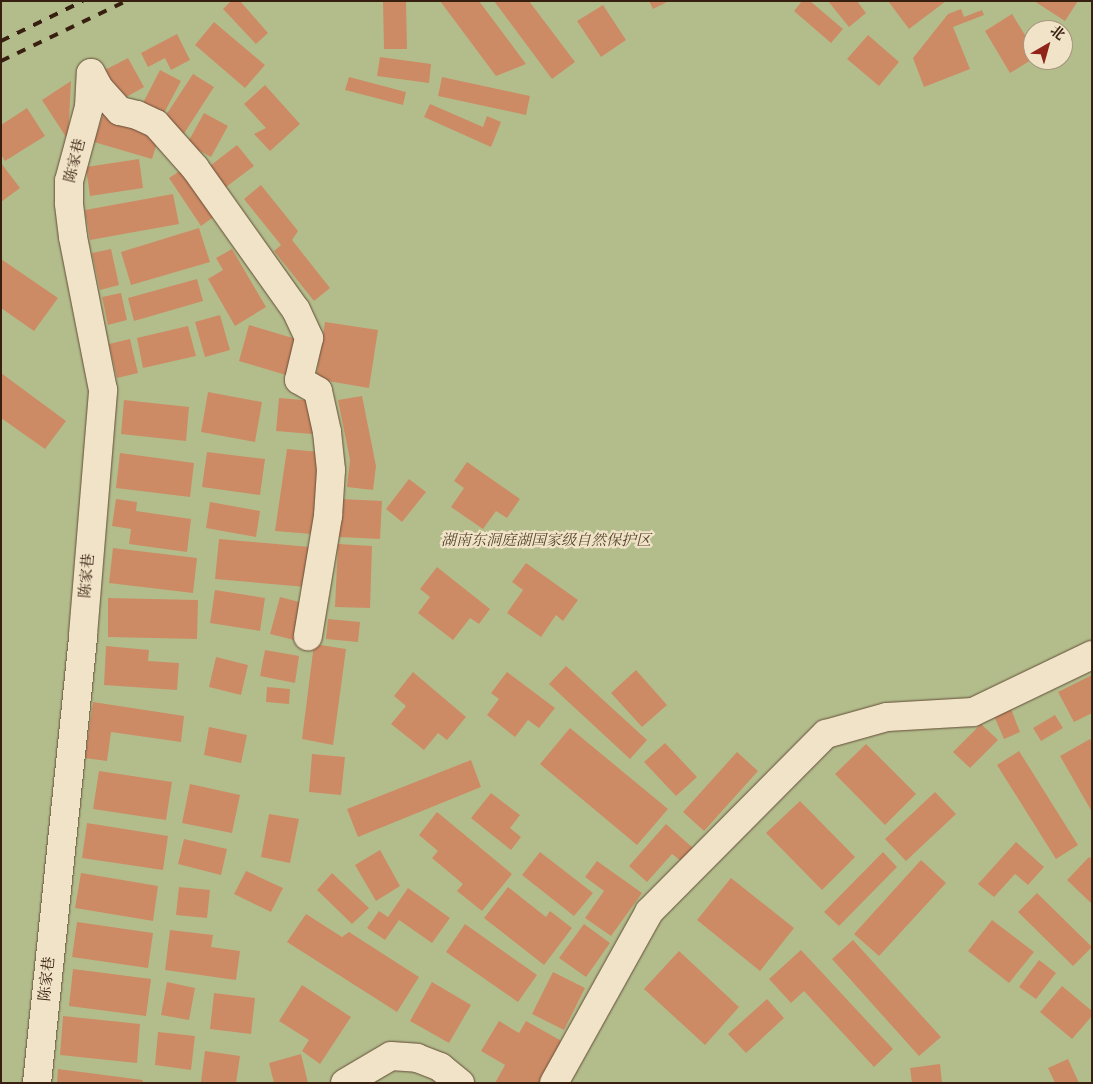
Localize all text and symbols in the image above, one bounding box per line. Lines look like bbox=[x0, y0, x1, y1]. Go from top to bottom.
north arrow bbox=[1023, 20, 1073, 70]
text: 北 bbox=[1046, 22, 1068, 45]
street label: 陈家巷 bbox=[62, 137, 90, 185]
park label: 湖南东洞庭湖国家级自然保护区 bbox=[441, 533, 651, 551]
street label: 陈家巷 bbox=[77, 553, 99, 599]
street label: 陈家巷 bbox=[37, 956, 59, 1002]

